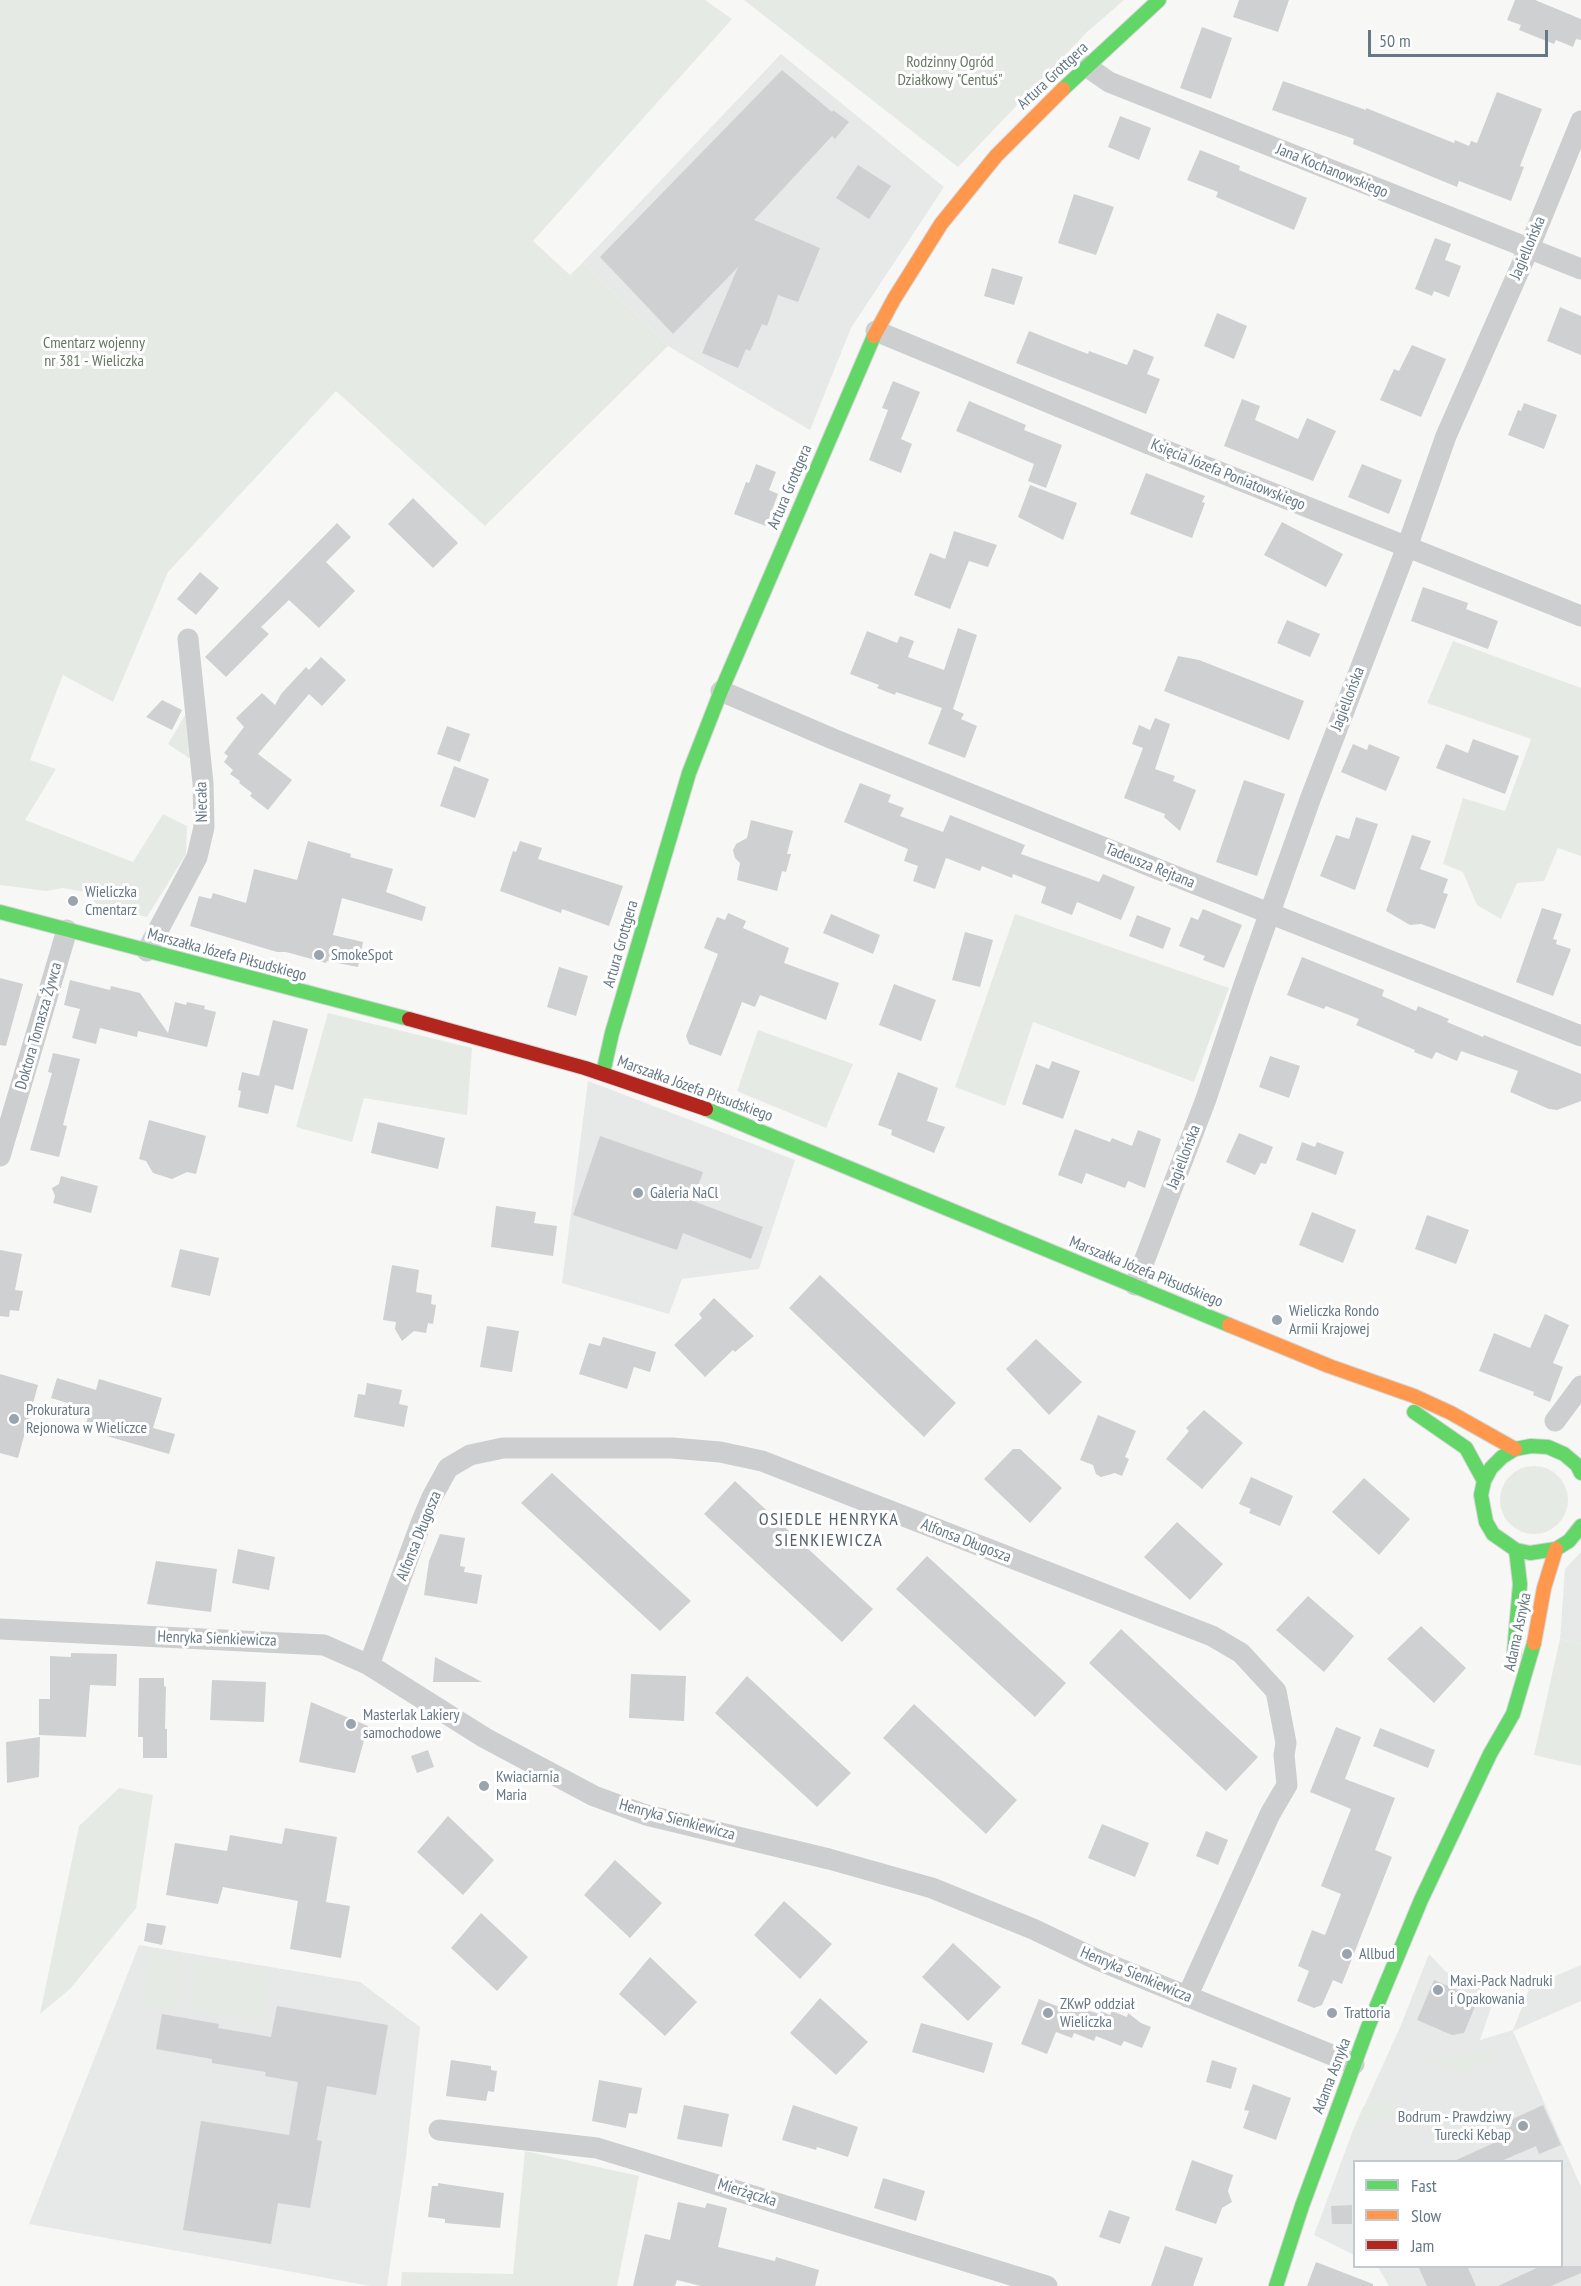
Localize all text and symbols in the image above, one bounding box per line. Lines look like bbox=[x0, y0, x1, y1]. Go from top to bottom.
scale bar bbox=[1371, 18, 1551, 56]
text: 50 m bbox=[1379, 29, 1411, 52]
street label: Artura Grottgera bbox=[1014, 38, 1092, 114]
park label: Rodzinny Ogród Działkowy "Centuś" bbox=[897, 52, 1003, 90]
street label: Jana Kochanowskiego bbox=[1273, 140, 1391, 202]
street label: Jagiellońska bbox=[1506, 214, 1550, 282]
park label: Cmentarz wojenny nr 381 - Wieliczka bbox=[43, 333, 145, 371]
street label: Księcia Józefa Poniatowskiego bbox=[1148, 435, 1308, 515]
street label: Artura Grottgera bbox=[764, 442, 816, 532]
street label: Jagiellońska bbox=[1327, 664, 1369, 734]
street label: Niecała bbox=[192, 781, 212, 823]
street label: Tadeusza Rejtana bbox=[1102, 839, 1198, 893]
place label: Wieliczka Cmentarz bbox=[85, 882, 137, 920]
marker: Wieliczka Cmentarz bbox=[66, 894, 80, 908]
street label: Artura Grottgera bbox=[599, 898, 643, 990]
street label: Marszałka Józefa Piłsudskiego bbox=[145, 924, 309, 986]
place label: SmokeSpot bbox=[331, 945, 393, 965]
marker: SmokeSpot bbox=[312, 948, 326, 962]
street label: Doktora Tomasza Żywca bbox=[12, 960, 66, 1092]
street label: Marszałka Józefa Piłsudskiego bbox=[615, 1052, 775, 1126]
street label: Jagiellońska bbox=[1163, 1122, 1205, 1192]
place label: Galeria NaCl bbox=[650, 1183, 718, 1203]
marker: Galeria NaCl bbox=[631, 1186, 645, 1200]
street label: Marszałka Józefa Piłsudskiego bbox=[1066, 1232, 1226, 1312]
place label: Wieliczka Rondo Armii Krajowej bbox=[1289, 1301, 1379, 1339]
marker: Wieliczka Rondo Armii Krajowej bbox=[1270, 1313, 1284, 1327]
place label: Prokuratura Rejonowa w Wieliczce bbox=[26, 1400, 147, 1438]
marker: Prokuratura Rejonowa w Wieliczce bbox=[7, 1412, 21, 1426]
street label: Alfonsa Długosza bbox=[392, 1488, 446, 1584]
district label: OSIEDLE HENRYKA SIENKIEWICZA bbox=[759, 1509, 899, 1552]
street label: Alfonsa Długosza bbox=[918, 1515, 1014, 1567]
street label: Adama Asnyka bbox=[1500, 1591, 1536, 1673]
street label: Henryka Sienkiewicza bbox=[157, 1627, 277, 1651]
place label: Masterlak Lakiery samochodowe bbox=[363, 1705, 459, 1743]
marker: Masterlak Lakiery samochodowe bbox=[344, 1717, 358, 1731]
place label: Kwiaciarnia Maria bbox=[496, 1767, 559, 1805]
marker: Kwiaciarnia Maria bbox=[477, 1779, 491, 1793]
street label: Henryka Sienkiewicza bbox=[617, 1795, 737, 1845]
street label: Henryka Sienkiewicza bbox=[1077, 1943, 1195, 2007]
place label: Allbud bbox=[1359, 1944, 1395, 1964]
marker: Allbud bbox=[1340, 1947, 1354, 1961]
place label: Maxi-Pack Nadruki i Opakowania bbox=[1450, 1971, 1553, 2009]
marker: Maxi-Pack Nadruki i Opakowania bbox=[1431, 1983, 1445, 1997]
place label: ZKwP oddział Wieliczka bbox=[1060, 1994, 1134, 2032]
place label: Trattoria bbox=[1344, 2003, 1390, 2023]
marker: ZKwP oddział Wieliczka bbox=[1041, 2006, 1055, 2020]
marker: Trattoria bbox=[1325, 2006, 1339, 2020]
street label: Adama Asnyka bbox=[1309, 2035, 1355, 2117]
place label: Bodrum - Prawdziwy Turecki Kebap bbox=[1398, 2107, 1511, 2145]
marker: Bodrum - Prawdziwy Turecki Kebap bbox=[1516, 2119, 1530, 2133]
legend bbox=[1353, 2160, 1563, 2268]
text: Fast bbox=[1411, 2174, 1437, 2197]
street label: Mierżączka bbox=[715, 2175, 779, 2211]
text: Slow bbox=[1411, 2204, 1441, 2227]
text: Jam bbox=[1411, 2234, 1434, 2257]

